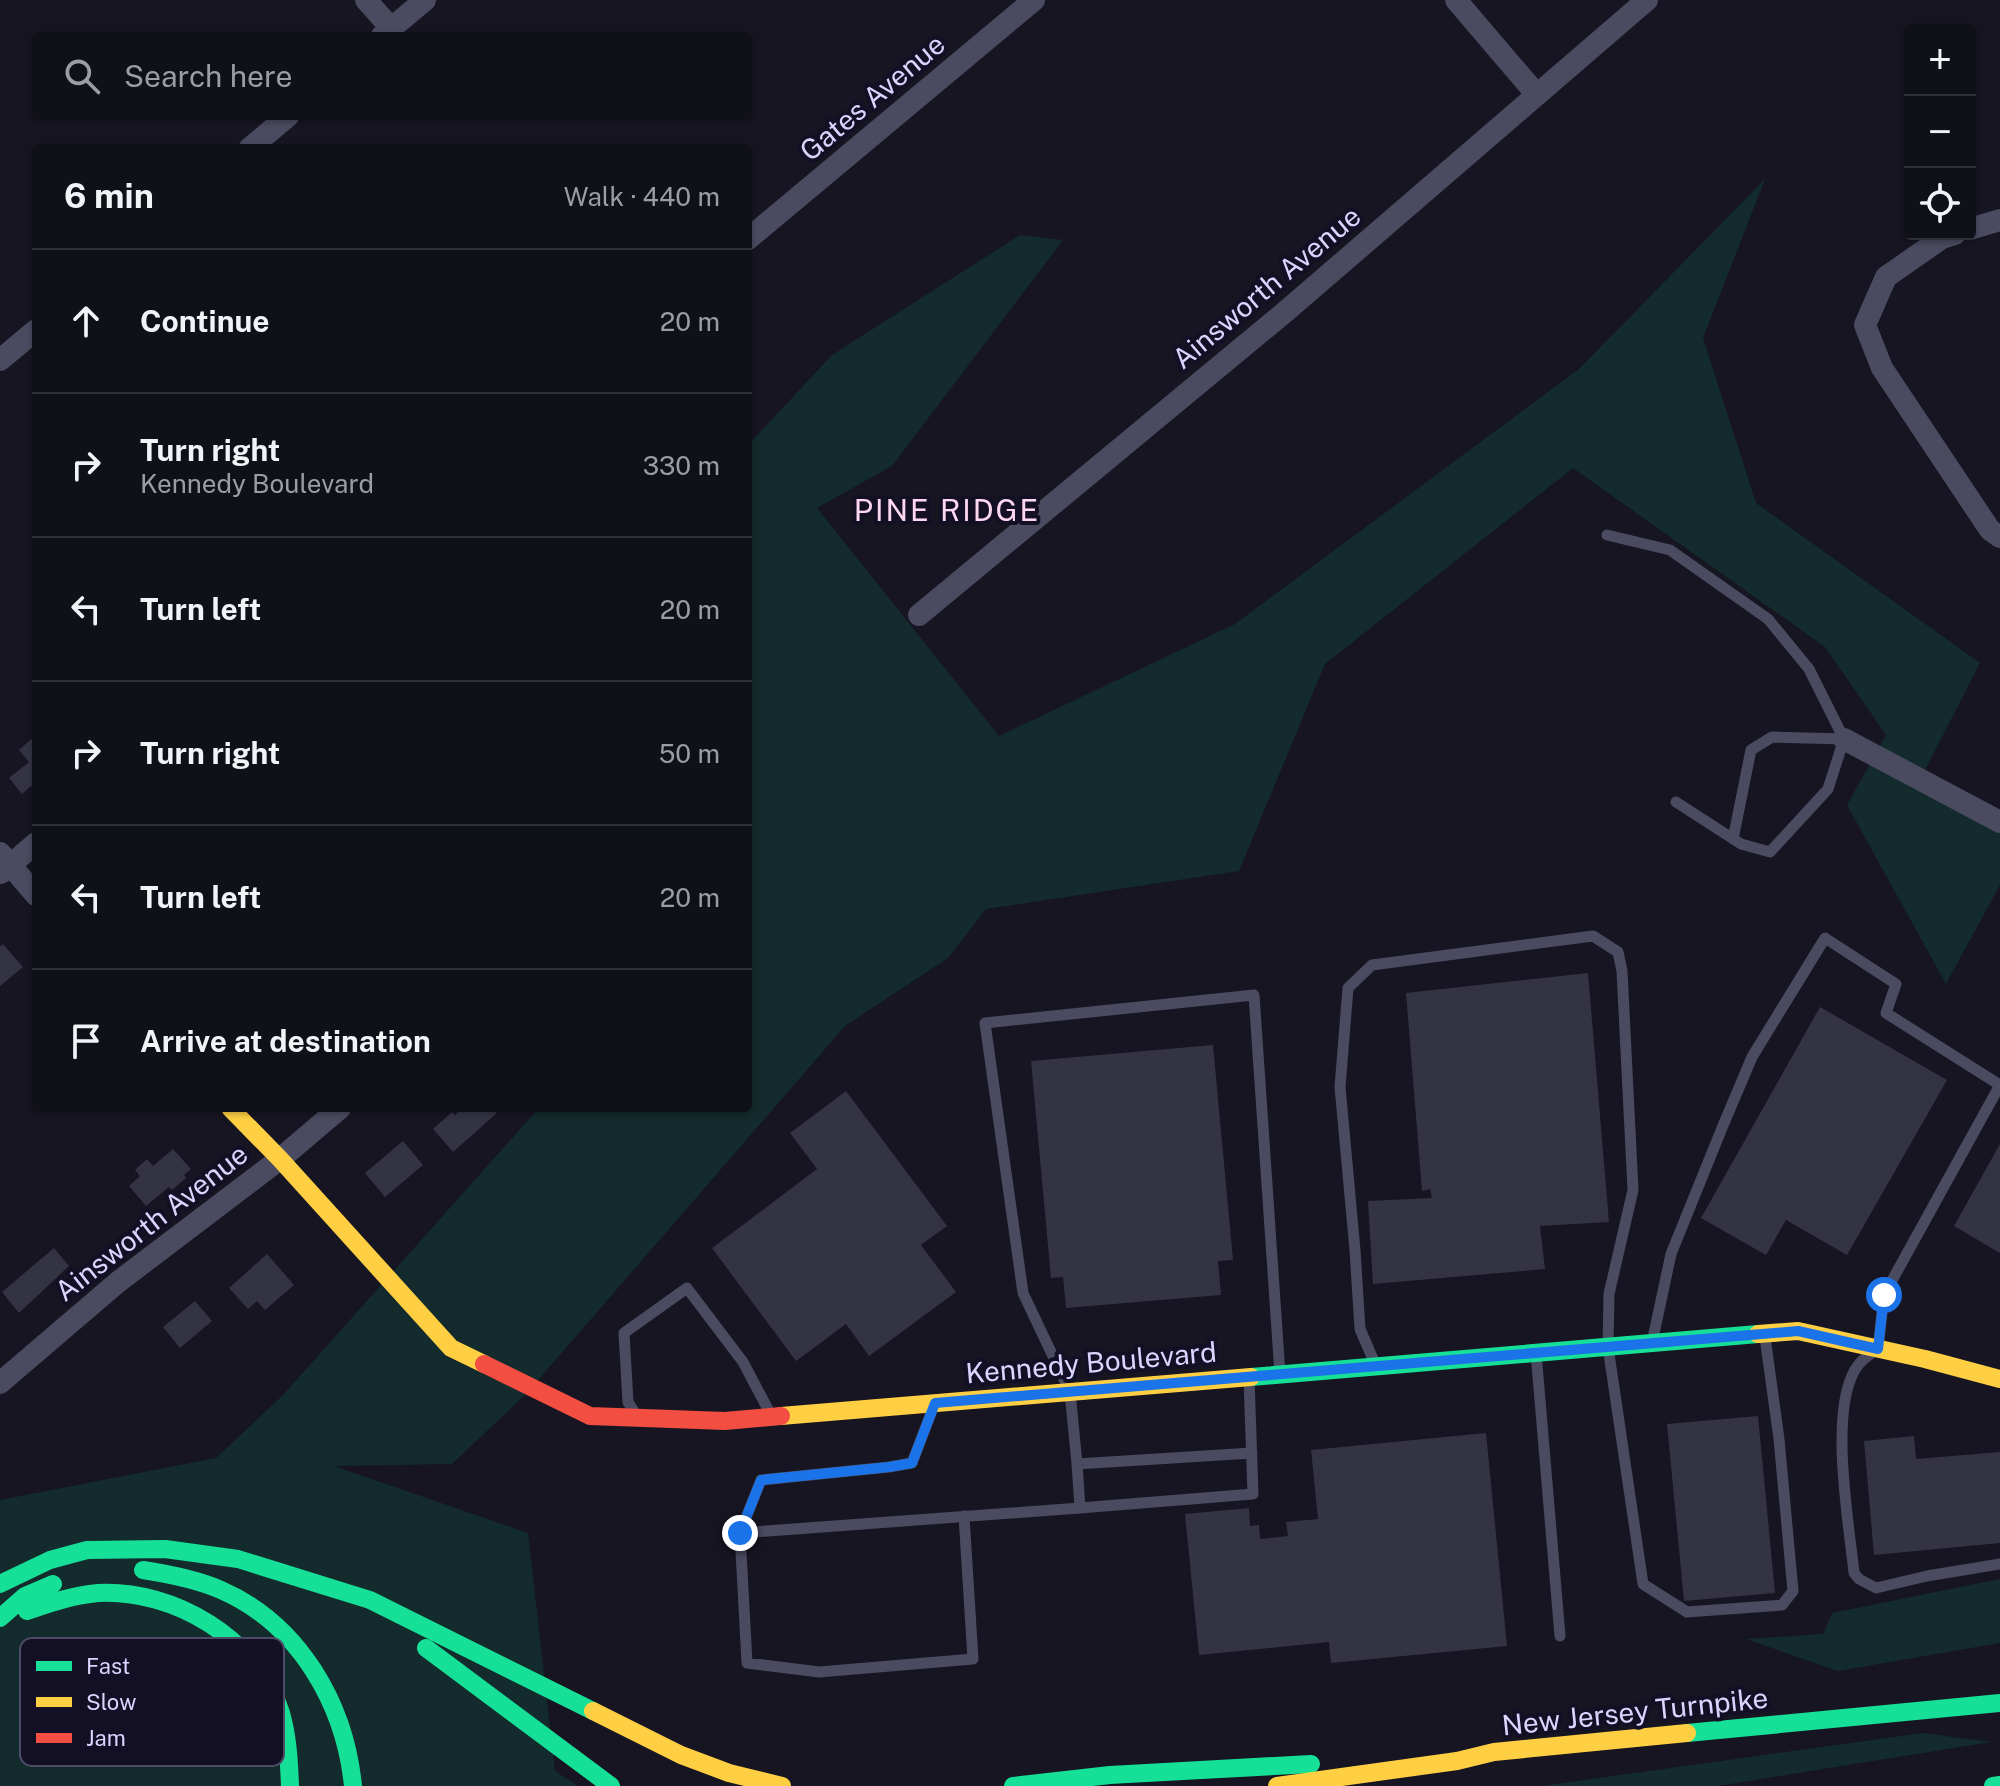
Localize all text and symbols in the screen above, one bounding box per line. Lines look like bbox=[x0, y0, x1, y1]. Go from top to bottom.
map controls bbox=[1904, 24, 1976, 240]
button: + bbox=[1904, 24, 1976, 96]
street label: Gates Avenue bbox=[793, 27, 951, 167]
search box bbox=[32, 32, 752, 120]
icon: search bbox=[60, 54, 104, 98]
text: Search here bbox=[124, 58, 292, 94]
button: − bbox=[1904, 96, 1976, 168]
button: locate bbox=[1904, 168, 1976, 240]
text: 6 min bbox=[64, 176, 154, 216]
text: Walk · 440 m bbox=[564, 181, 720, 212]
street label: Ainsworth Avenue bbox=[1165, 199, 1367, 375]
icon: ahead bbox=[64, 299, 108, 343]
text: Continue bbox=[140, 303, 270, 339]
text: 20 m bbox=[660, 306, 720, 337]
text: Turn right bbox=[140, 432, 280, 468]
icon: right bbox=[64, 443, 108, 487]
text: 330 m bbox=[643, 450, 720, 481]
text: Kennedy Boulevard bbox=[140, 468, 374, 499]
district label: PINE RIDGE bbox=[854, 492, 1040, 528]
icon: left bbox=[64, 587, 108, 631]
text: Turn left bbox=[140, 591, 261, 627]
text: 20 m bbox=[660, 594, 720, 625]
icon: right bbox=[64, 731, 108, 775]
text: Turn right bbox=[140, 735, 280, 771]
text: 50 m bbox=[659, 738, 720, 769]
icon: left bbox=[64, 875, 108, 919]
text: Turn left bbox=[140, 879, 261, 915]
text: 20 m bbox=[660, 882, 720, 913]
icon: arrive bbox=[64, 1019, 108, 1063]
text: Arrive at destination bbox=[140, 1023, 431, 1059]
street label: Ainsworth Avenue bbox=[48, 1137, 254, 1307]
route start bbox=[1866, 1277, 1902, 1313]
street label: Kennedy Boulevard bbox=[964, 1335, 1218, 1389]
route end bbox=[722, 1515, 758, 1551]
legend bbox=[20, 1638, 284, 1766]
text: Fast bbox=[86, 1653, 130, 1679]
street label: New Jersey Turnpike bbox=[1500, 1681, 1770, 1741]
text: Slow bbox=[86, 1689, 136, 1715]
text: Jam bbox=[86, 1725, 126, 1751]

